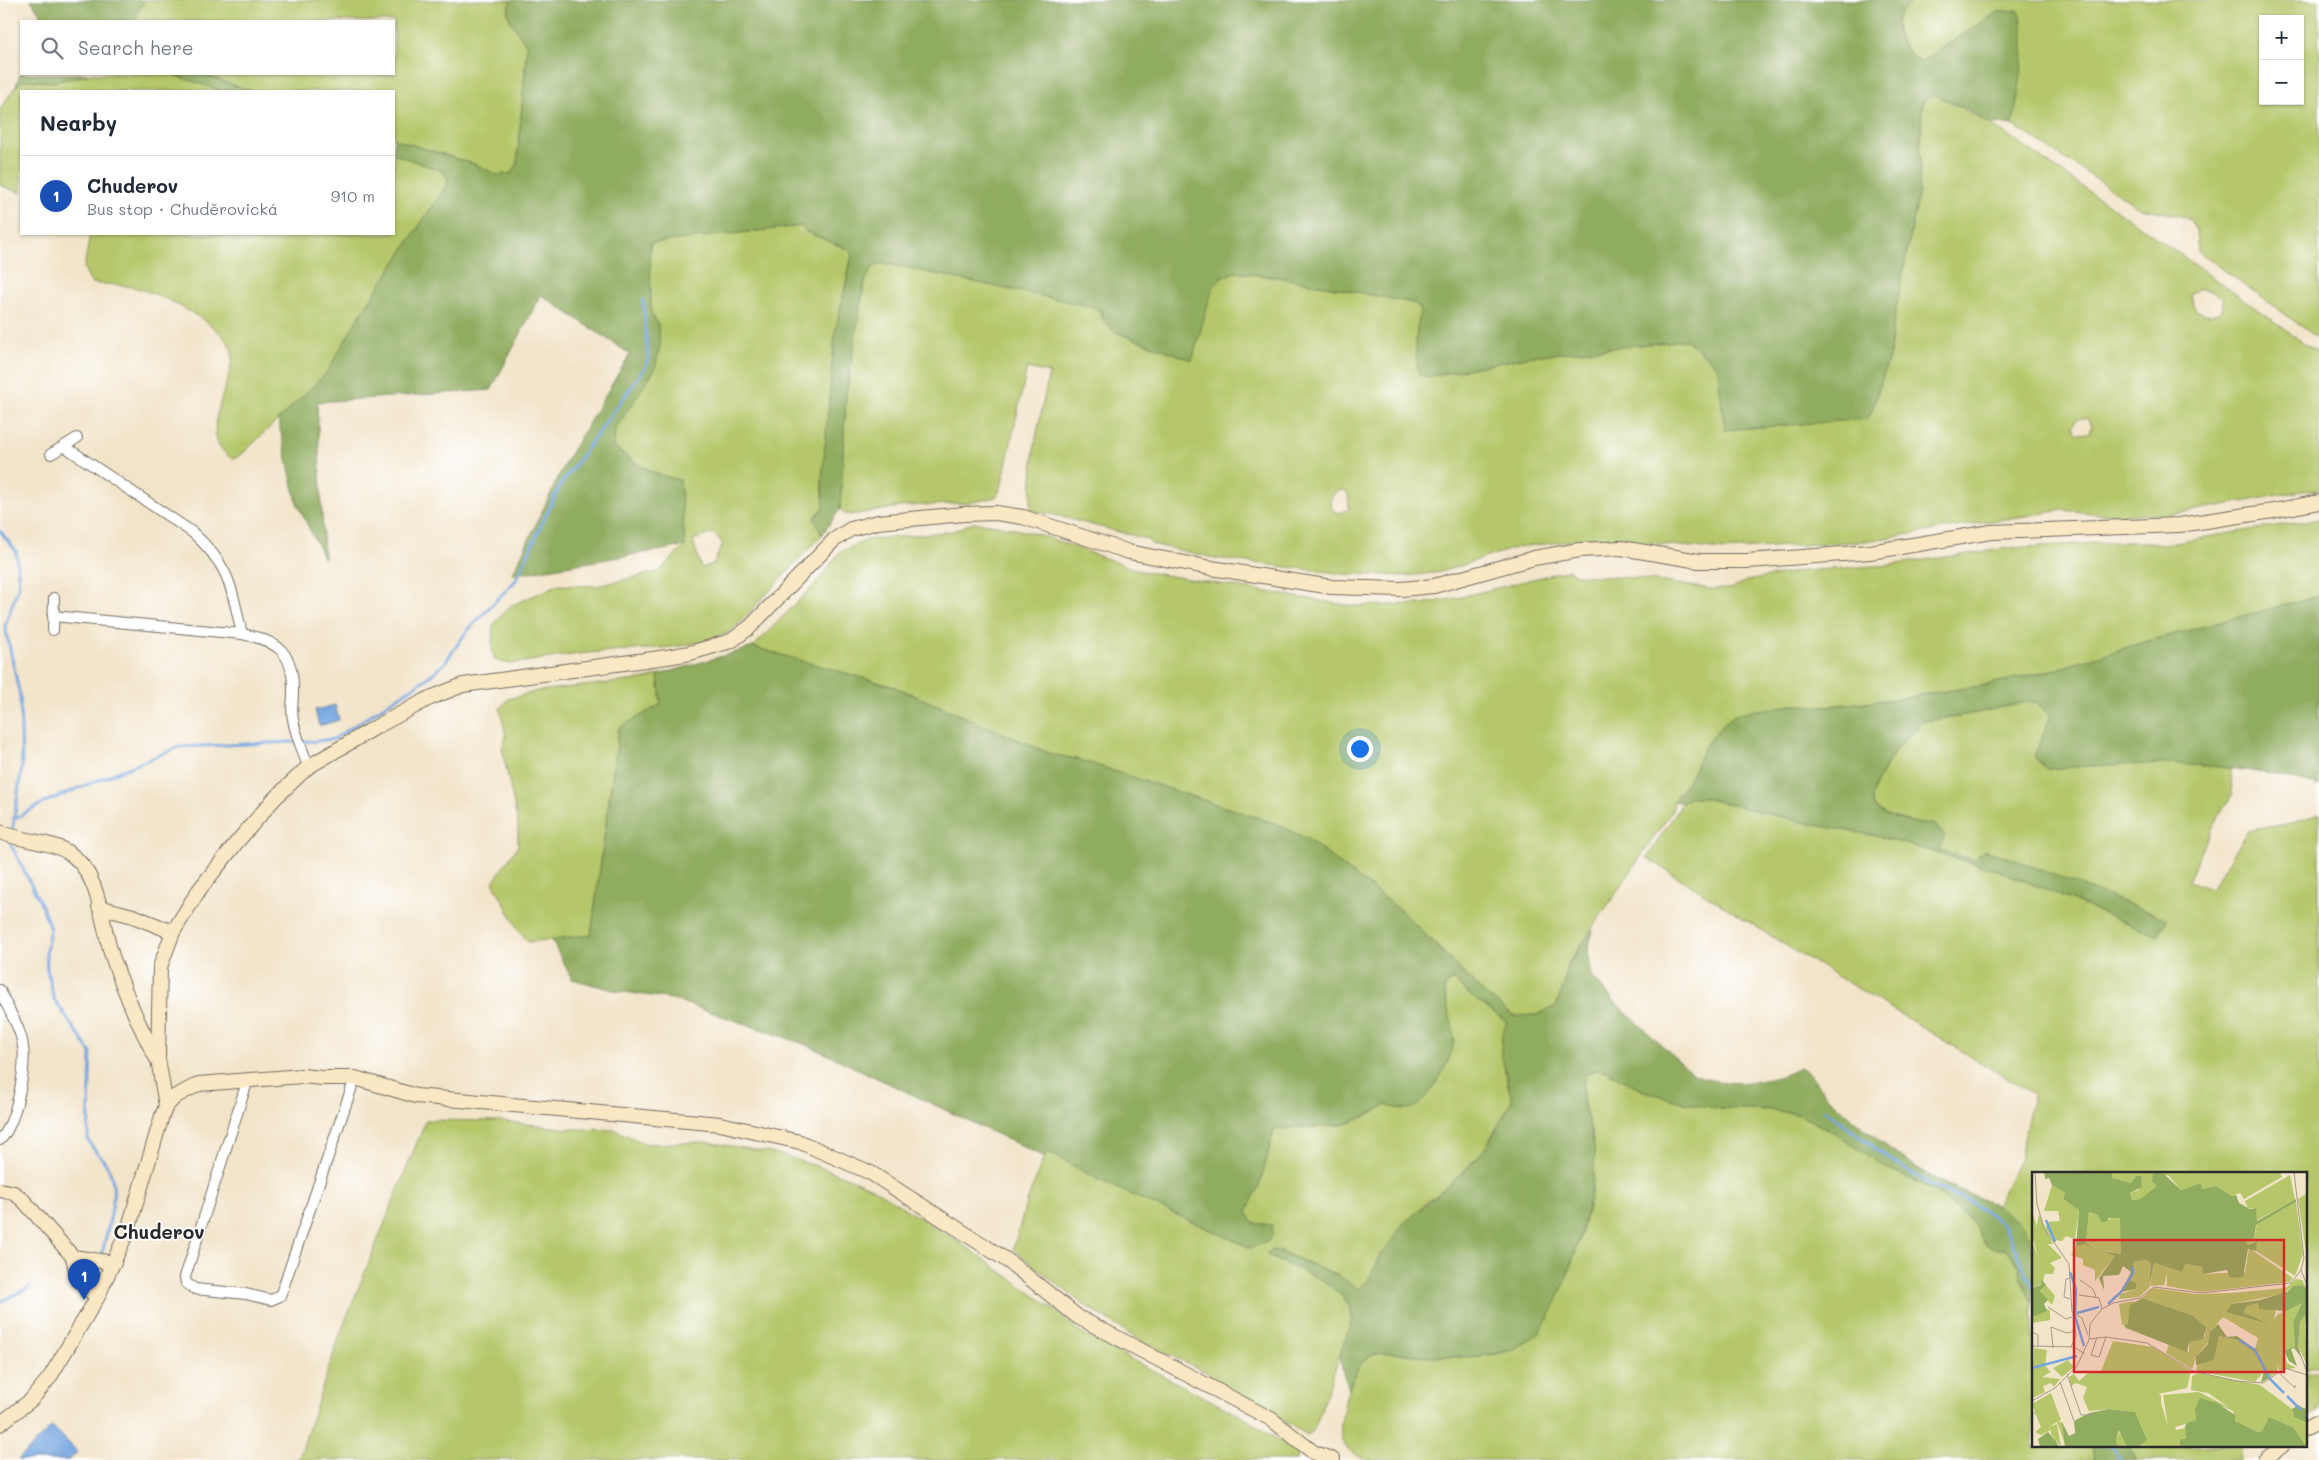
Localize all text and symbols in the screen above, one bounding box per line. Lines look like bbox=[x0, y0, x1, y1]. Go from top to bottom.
map controls bbox=[2259, 15, 2304, 105]
button: + bbox=[2259, 15, 2304, 60]
search box bbox=[20, 20, 395, 75]
icon: search bbox=[38, 34, 66, 62]
text: Search here bbox=[78, 35, 194, 60]
button: − bbox=[2259, 60, 2304, 105]
text: Nearby bbox=[40, 109, 117, 136]
text: Chuderov bbox=[87, 173, 178, 198]
text: 1 bbox=[52, 185, 60, 206]
text: 910 m bbox=[331, 185, 375, 206]
text: Bus stop · Chuděrovická bbox=[87, 198, 278, 219]
your location bbox=[1347, 736, 1373, 762]
inset map bbox=[2032, 1172, 2306, 1448]
district label: Chuderov bbox=[113, 1219, 205, 1244]
pin: 1 bbox=[68, 1259, 100, 1300]

